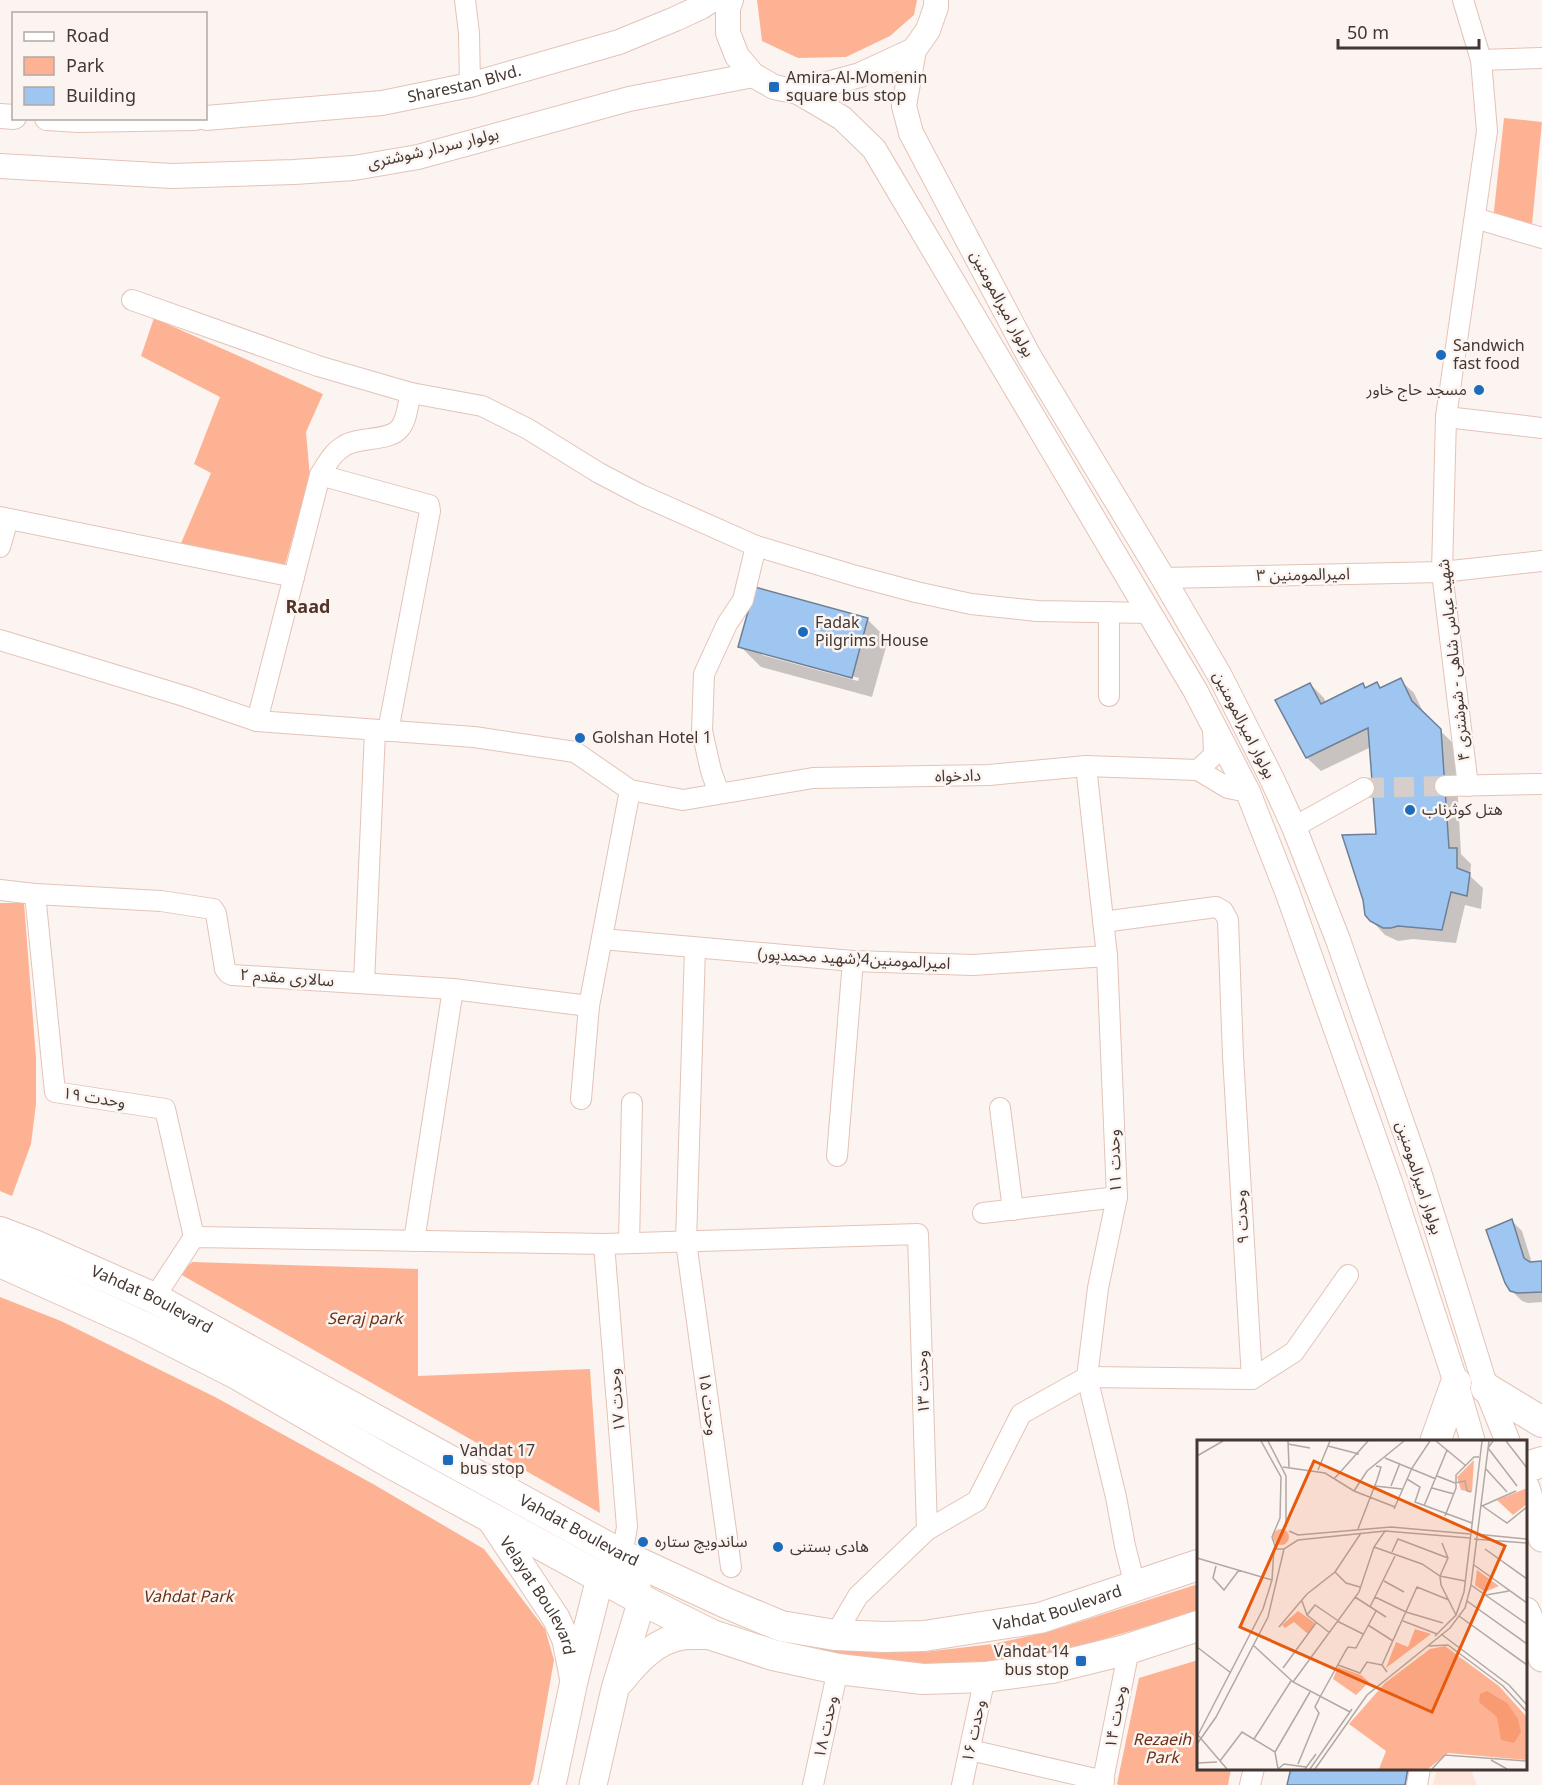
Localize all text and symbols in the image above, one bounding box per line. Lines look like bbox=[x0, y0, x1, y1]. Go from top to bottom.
legend bbox=[12, 12, 207, 120]
scale bar bbox=[1338, 12, 1479, 50]
text: 50 m bbox=[1347, 14, 1389, 52]
text: Road bbox=[66, 17, 109, 55]
text: Park bbox=[66, 47, 104, 85]
street label: Sharestan Blvd. bbox=[404, 54, 525, 114]
place label: Amira-Al-Momenin square bus stop bbox=[786, 61, 927, 113]
text: Building bbox=[66, 77, 136, 115]
marker: Amira-Al-Momenin square bus stop bbox=[767, 80, 781, 94]
street label: بولوار سردار شوشتری bbox=[364, 117, 502, 181]
street label: بولوار امیرالمومنین bbox=[959, 244, 1045, 364]
place label: Sandwich fast food bbox=[1453, 329, 1525, 381]
marker: Sandwich fast food bbox=[1434, 348, 1448, 362]
place label: مسجد حاج خاور bbox=[1366, 373, 1467, 407]
marker: مسجد حاج خاور bbox=[1472, 383, 1486, 397]
street label: امیرالمومنین ۳ bbox=[1256, 557, 1350, 593]
street label: شهید عباس شاهی - شوشتری ۴ bbox=[1426, 557, 1482, 763]
district label: Raad bbox=[285, 588, 331, 626]
place label: Fadak Pilgrims House bbox=[815, 606, 928, 658]
marker: Fadak Pilgrims House bbox=[796, 625, 810, 639]
street label: بولوار امیرالمومنین bbox=[1202, 665, 1286, 785]
place label: Golshan Hotel 1 bbox=[592, 721, 712, 755]
marker: Golshan Hotel 1 bbox=[573, 731, 587, 745]
street label: دادخواه bbox=[935, 759, 981, 793]
place label: هتل کوثرناب bbox=[1422, 793, 1503, 827]
marker: هتل کوثرناب bbox=[1403, 803, 1417, 817]
street label: امیرالمومنین4(شهید محمدپور) bbox=[757, 937, 951, 981]
street label: سالاری مقدم ۲ bbox=[239, 958, 335, 998]
street label: وحدت ۱۹ bbox=[60, 1076, 128, 1120]
street label: بولوار امیرالمومنین bbox=[1385, 1117, 1453, 1239]
street label: وحدت ۱۱ bbox=[1097, 1129, 1133, 1193]
street label: وحدت ۹ bbox=[1224, 1189, 1260, 1245]
street label: Vahdat Boulevard bbox=[85, 1255, 219, 1344]
park label: Seraj park bbox=[327, 1302, 405, 1336]
street label: وحدت ۱۳ bbox=[905, 1350, 941, 1414]
street label: وحدت ۱۷ bbox=[597, 1367, 637, 1433]
street label: وحدت ۱۵ bbox=[687, 1370, 729, 1438]
place label: Vahdat 17 bus stop bbox=[460, 1434, 535, 1486]
inset map bbox=[1197, 1440, 1527, 1770]
marker: Vahdat 17 bus stop bbox=[441, 1453, 455, 1467]
street label: Vahdat Boulevard bbox=[512, 1484, 645, 1578]
place label: ساندویچ ستاره bbox=[655, 1525, 748, 1559]
street label: Velayat Boulevard bbox=[489, 1529, 586, 1658]
place label: هادی بستنی bbox=[790, 1530, 869, 1564]
marker: ساندویچ ستاره bbox=[636, 1535, 650, 1549]
marker: هادی بستنی bbox=[771, 1540, 785, 1554]
street label: Vahdat Boulevard bbox=[991, 1575, 1127, 1642]
park label: Vahdat Park bbox=[143, 1580, 236, 1614]
place label: Vahdat 14 bus stop bbox=[994, 1635, 1069, 1687]
marker: Vahdat 14 bus stop bbox=[1074, 1654, 1088, 1668]
street label: وحدت ۱۴ bbox=[1094, 1683, 1138, 1751]
street label: وحدت ۱۸ bbox=[803, 1692, 849, 1762]
street label: وحدت ۱۶ bbox=[951, 1696, 997, 1766]
park label: Rezaeih Park bbox=[1133, 1723, 1192, 1775]

